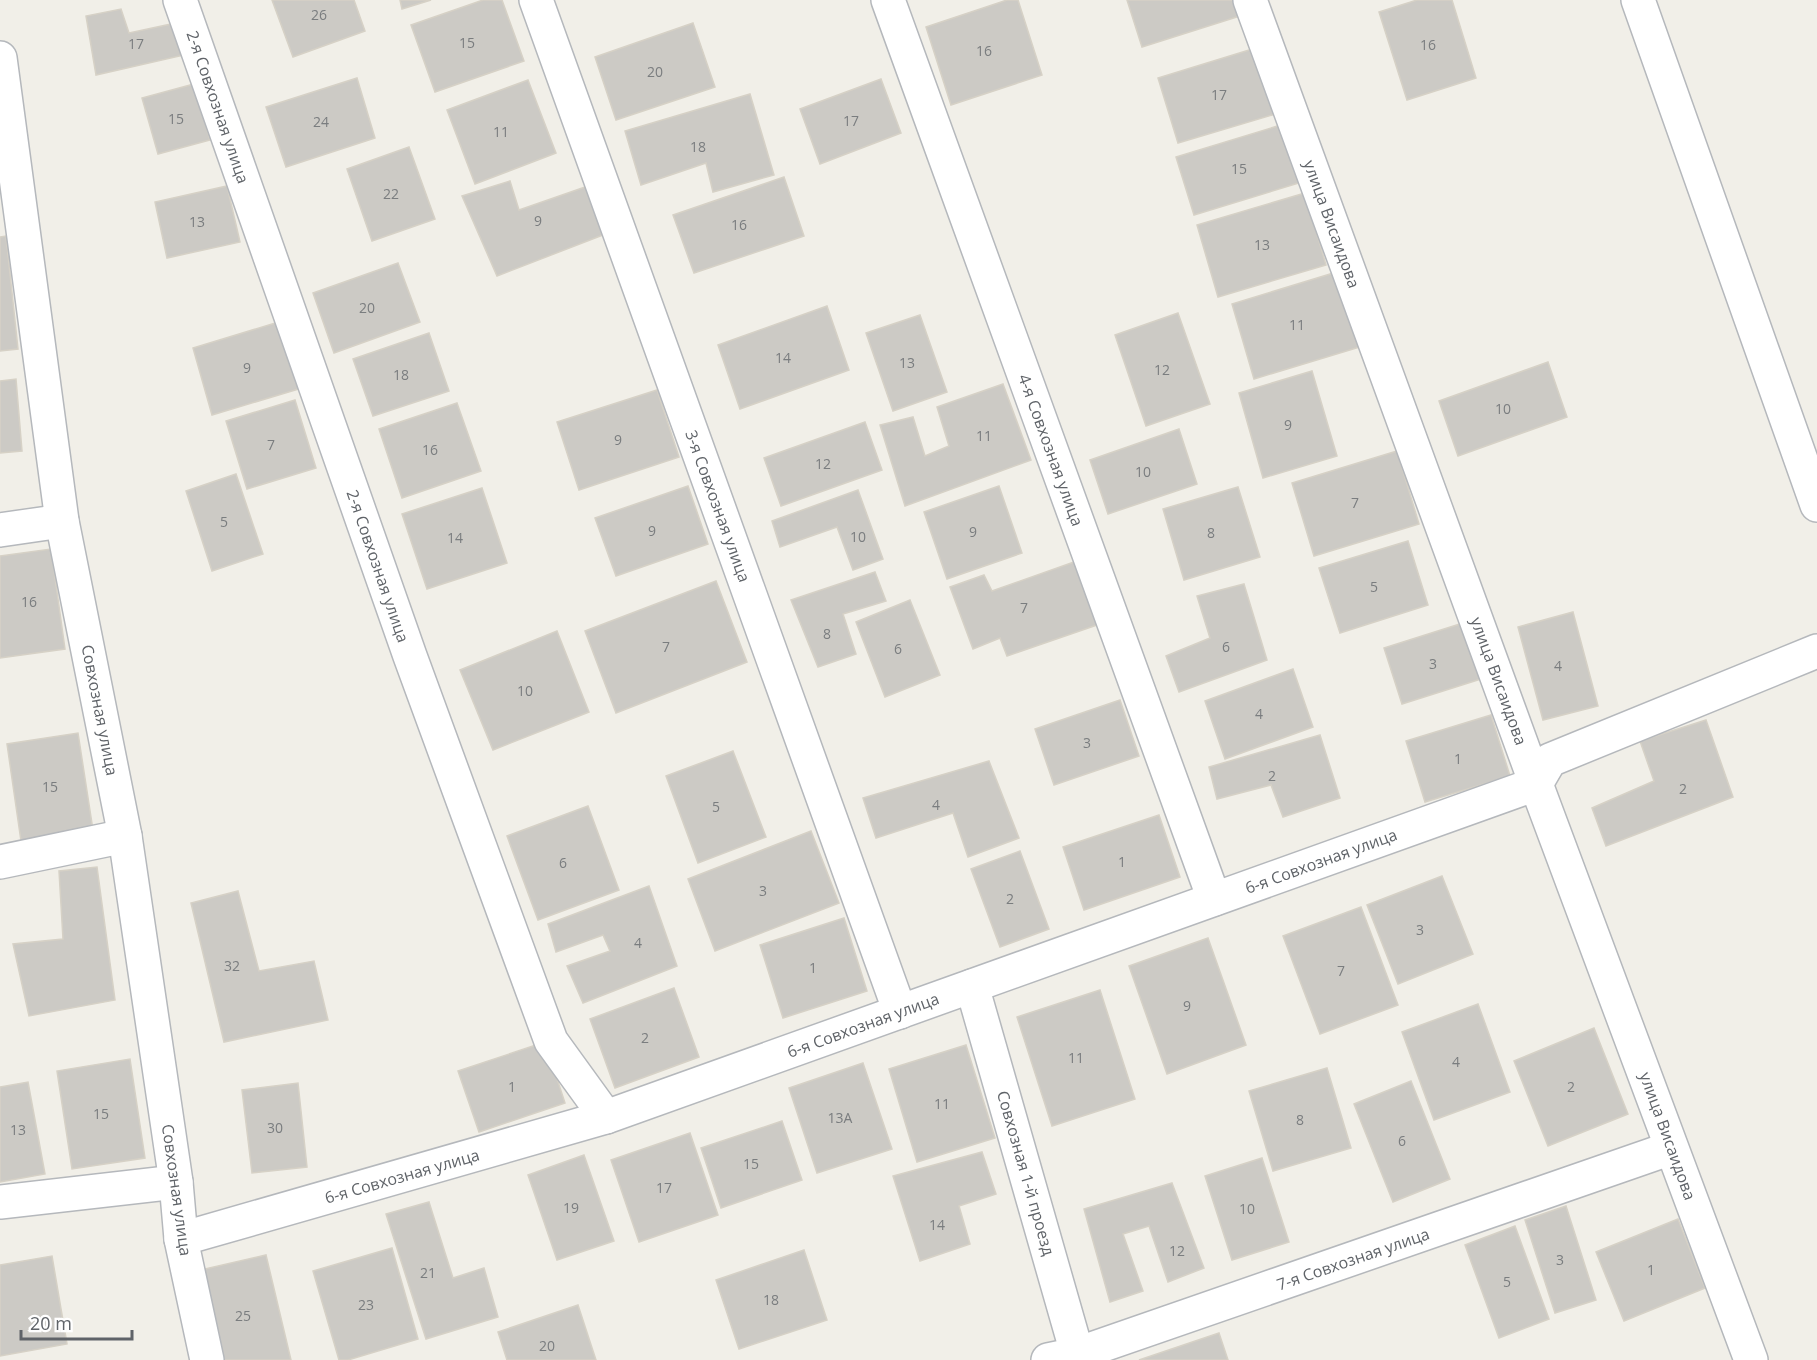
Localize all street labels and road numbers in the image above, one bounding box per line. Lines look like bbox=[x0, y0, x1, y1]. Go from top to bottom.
street label: 2-я Совхозная улица bbox=[182, 28, 254, 186]
street label: улица Висаидова bbox=[1299, 157, 1365, 291]
street label: 4-я Совхозная улица bbox=[1013, 371, 1089, 529]
street label: 3-я Совхозная улица bbox=[680, 427, 756, 585]
street label: 2-я Совхозная улица bbox=[342, 487, 414, 645]
street label: улица Висаидова bbox=[1466, 614, 1532, 748]
street label: Совхозная улица bbox=[77, 643, 123, 777]
street label: 6-я Совхозная улица bbox=[1242, 823, 1400, 899]
street label: 6-я Совхозная улица bbox=[784, 987, 942, 1063]
street label: улица Висаидова bbox=[1635, 1069, 1701, 1203]
street label: Совхозная 1-й проезд bbox=[992, 1088, 1060, 1258]
street label: Совхозная улица bbox=[157, 1123, 197, 1257]
street label: 6-я Совхозная улица bbox=[322, 1143, 482, 1209]
street label: 7-я Совхозная улица bbox=[1274, 1223, 1432, 1295]

